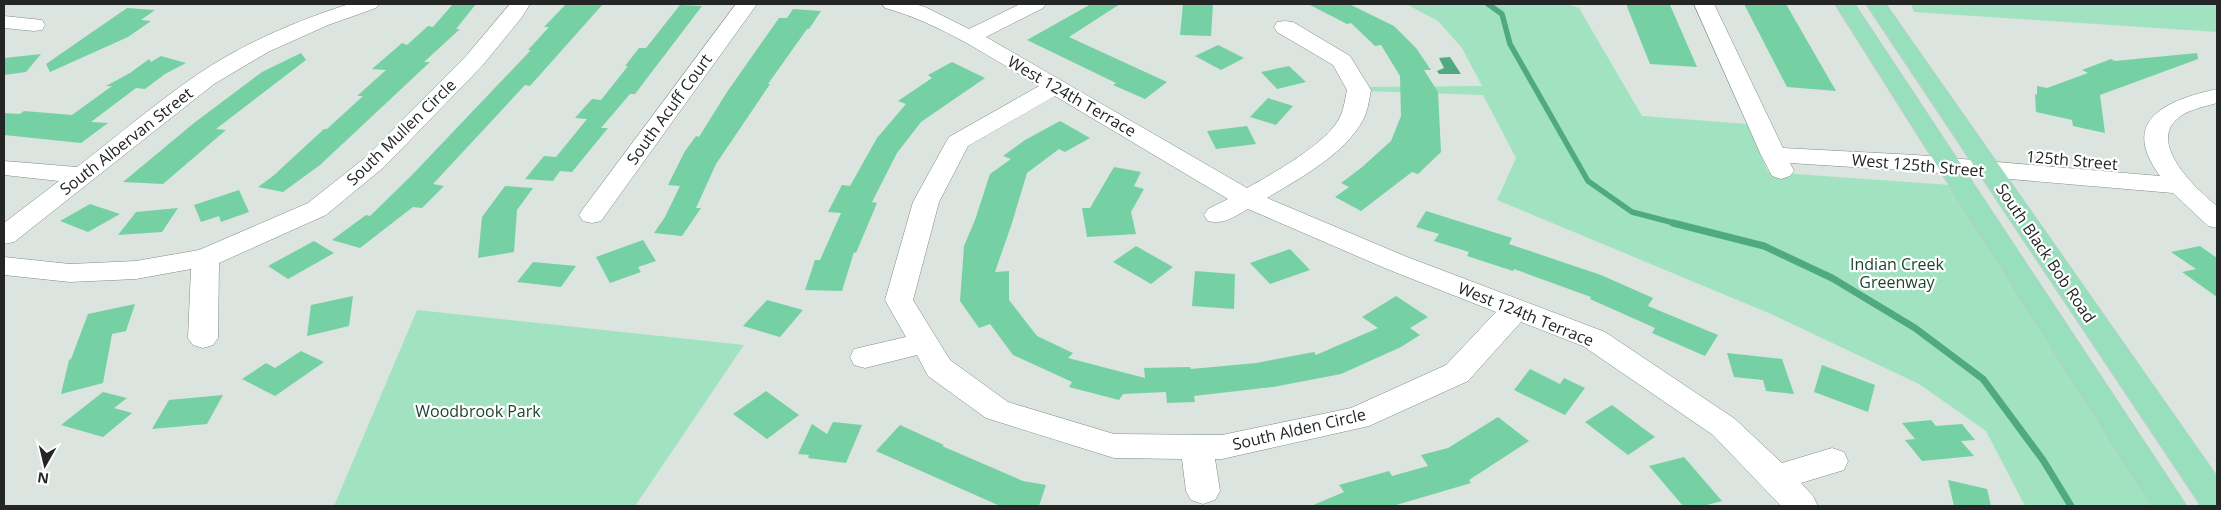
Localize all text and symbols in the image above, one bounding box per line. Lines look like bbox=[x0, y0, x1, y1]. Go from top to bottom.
street label: South Acuff Court bbox=[621, 49, 717, 169]
street label: West 124th Terrace bbox=[1004, 50, 1140, 142]
street label: South Mullen Circle bbox=[341, 74, 461, 190]
street label: South Albervan Street bbox=[55, 82, 197, 200]
street label: 125th Street bbox=[2025, 145, 2119, 175]
street label: West 125th Street bbox=[1851, 148, 1986, 182]
street label: South Black Bob Road bbox=[1991, 179, 2101, 327]
park label: Indian Creek Greenway bbox=[1850, 253, 1945, 293]
street label: West 124th Terrace bbox=[1455, 277, 1597, 351]
park label: Woodbrook Park bbox=[415, 400, 541, 422]
street label: South Alden Circle bbox=[1230, 403, 1368, 455]
north arrow bbox=[20, 440, 70, 490]
text: N bbox=[36, 468, 50, 489]

